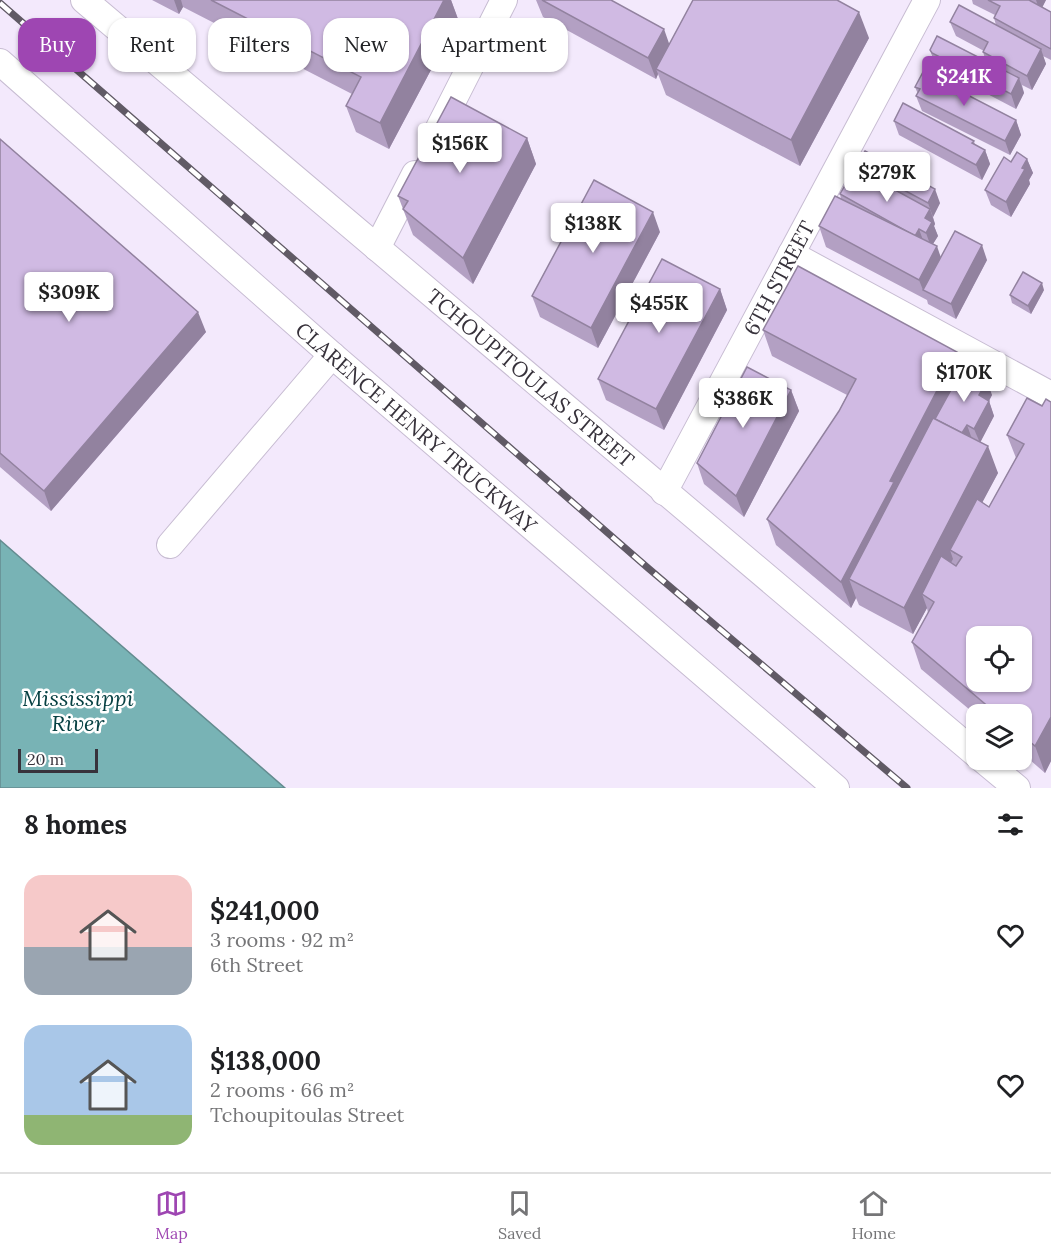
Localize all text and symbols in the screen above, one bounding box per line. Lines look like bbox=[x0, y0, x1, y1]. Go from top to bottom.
chip: Buy bbox=[18, 18, 96, 72]
chip: Rent bbox=[108, 18, 196, 72]
chip: Filters bbox=[208, 18, 311, 72]
chip: New bbox=[323, 18, 409, 72]
chip: Apartment bbox=[421, 18, 568, 72]
pin: $241K bbox=[922, 56, 1006, 107]
text: $241K bbox=[936, 63, 992, 88]
pin: $156K bbox=[418, 123, 502, 174]
text: $156K bbox=[432, 130, 488, 155]
pin: $279K bbox=[845, 152, 929, 203]
text: $279K bbox=[858, 159, 916, 184]
pin: $138K bbox=[551, 203, 635, 254]
text: $138K bbox=[565, 210, 621, 235]
street label: 6TH STREET bbox=[737, 216, 820, 339]
pin: $309K bbox=[27, 272, 111, 323]
text: $309K bbox=[38, 279, 100, 304]
street label: TCHOUPITOULAS STREET bbox=[421, 282, 640, 473]
pin: $455K bbox=[617, 283, 701, 334]
text: $455K bbox=[630, 290, 688, 315]
street label: CLARENCE HENRY TRUCKWAY bbox=[290, 316, 543, 539]
pin: $170K bbox=[922, 352, 1006, 403]
text: $170K bbox=[936, 359, 992, 384]
pin: $386K bbox=[701, 378, 785, 429]
text: $386K bbox=[713, 385, 773, 410]
map controls bbox=[966, 626, 1032, 770]
button: locate bbox=[966, 626, 1032, 692]
water label: Mississippi River bbox=[22, 684, 134, 737]
button: layers bbox=[966, 704, 1032, 770]
scale bar bbox=[18, 746, 98, 774]
text: 20 m bbox=[27, 749, 64, 769]
text: 8 homes bbox=[24, 808, 127, 841]
icon: filters bbox=[994, 808, 1027, 841]
text: $241,000 bbox=[210, 894, 320, 927]
icon: home bbox=[72, 899, 144, 971]
icon: heart bbox=[994, 919, 1027, 952]
text: 3 rooms · 92 m² bbox=[210, 927, 354, 952]
text: 6th Street bbox=[210, 952, 303, 977]
text: $138,000 bbox=[210, 1044, 321, 1077]
icon: home bbox=[72, 1049, 144, 1121]
icon: heart bbox=[994, 1069, 1027, 1102]
text: 2 rooms · 66 m² bbox=[210, 1077, 355, 1102]
text: Tchoupitoulas Street bbox=[210, 1102, 404, 1127]
tab: Map bbox=[155, 1187, 188, 1243]
tab: Saved bbox=[498, 1187, 541, 1243]
tab: Home bbox=[851, 1187, 896, 1243]

